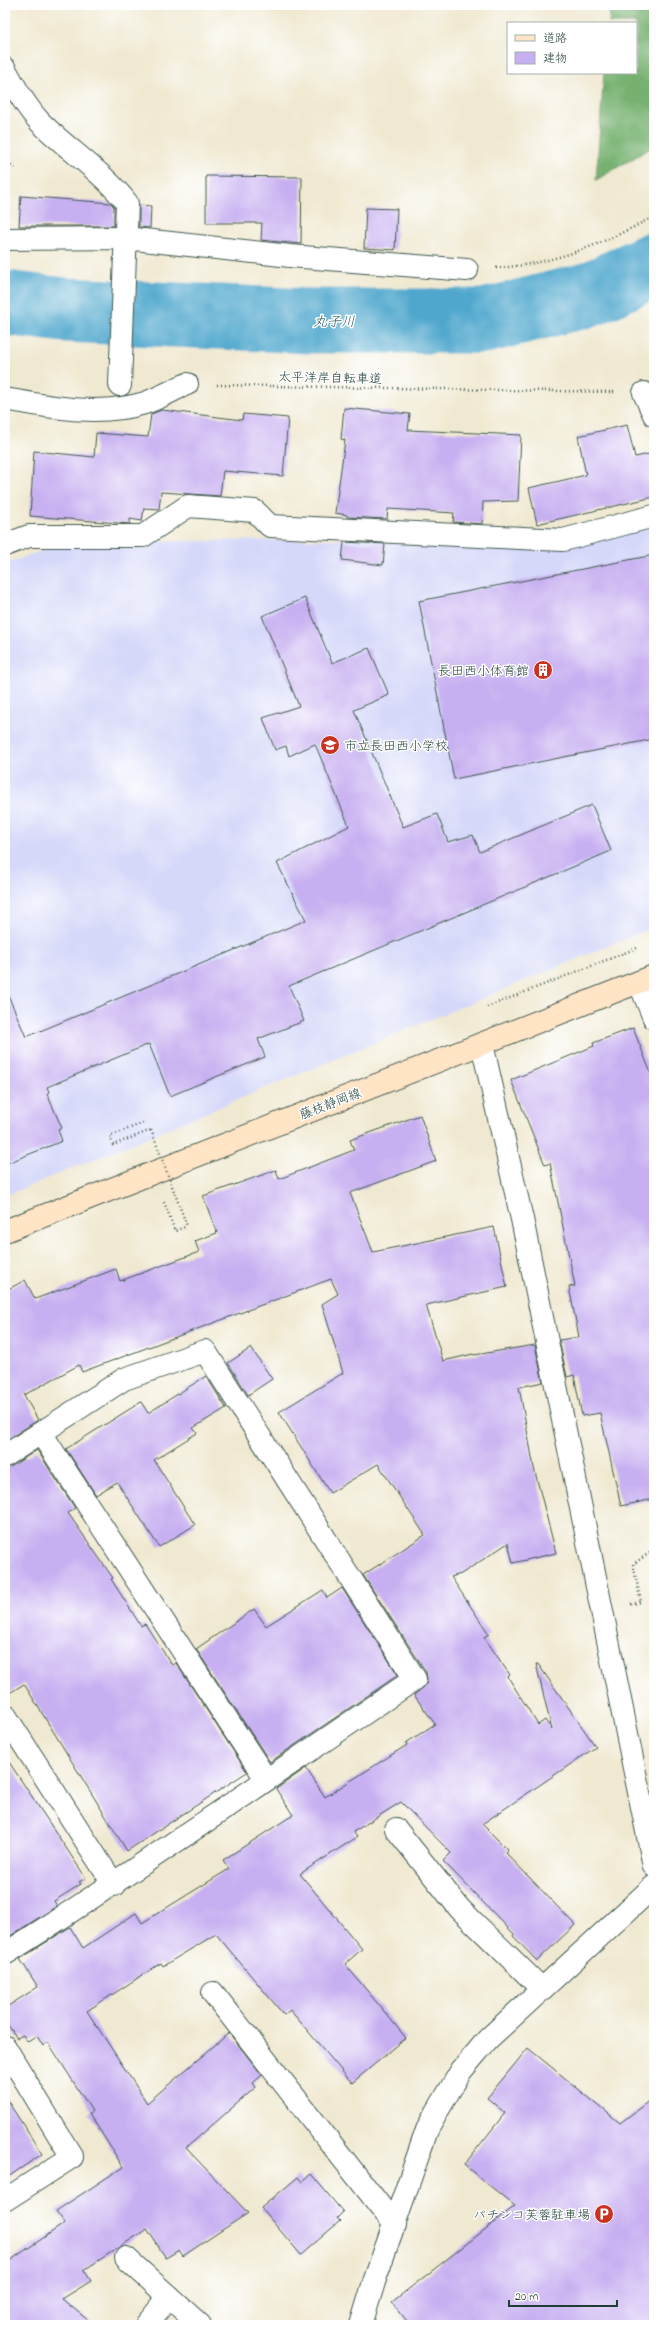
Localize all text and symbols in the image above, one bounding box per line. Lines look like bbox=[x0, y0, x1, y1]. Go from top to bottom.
legend bbox=[507, 22, 637, 74]
text: 道路 bbox=[543, 30, 567, 48]
text: 建物 bbox=[543, 50, 567, 68]
water label: 丸子川 bbox=[313, 312, 355, 333]
street label: 太平洋岸自転車道 bbox=[278, 368, 382, 389]
building icon: 長田西小体育館 bbox=[532, 659, 554, 681]
place label: 長田西小体育館 bbox=[438, 662, 529, 681]
school or university icon: 市立長田西小学校 bbox=[319, 734, 341, 756]
place label: 市立長田西小学校 bbox=[344, 737, 448, 756]
street label: 藤枝静岡線 bbox=[297, 1084, 365, 1125]
parking icon: パチンコ芙蓉駐車場 bbox=[593, 2203, 615, 2225]
place label: パチンコ芙蓉駐車場 bbox=[473, 2206, 590, 2225]
scale bar bbox=[509, 2282, 617, 2308]
text: 20 m bbox=[515, 2288, 538, 2306]

